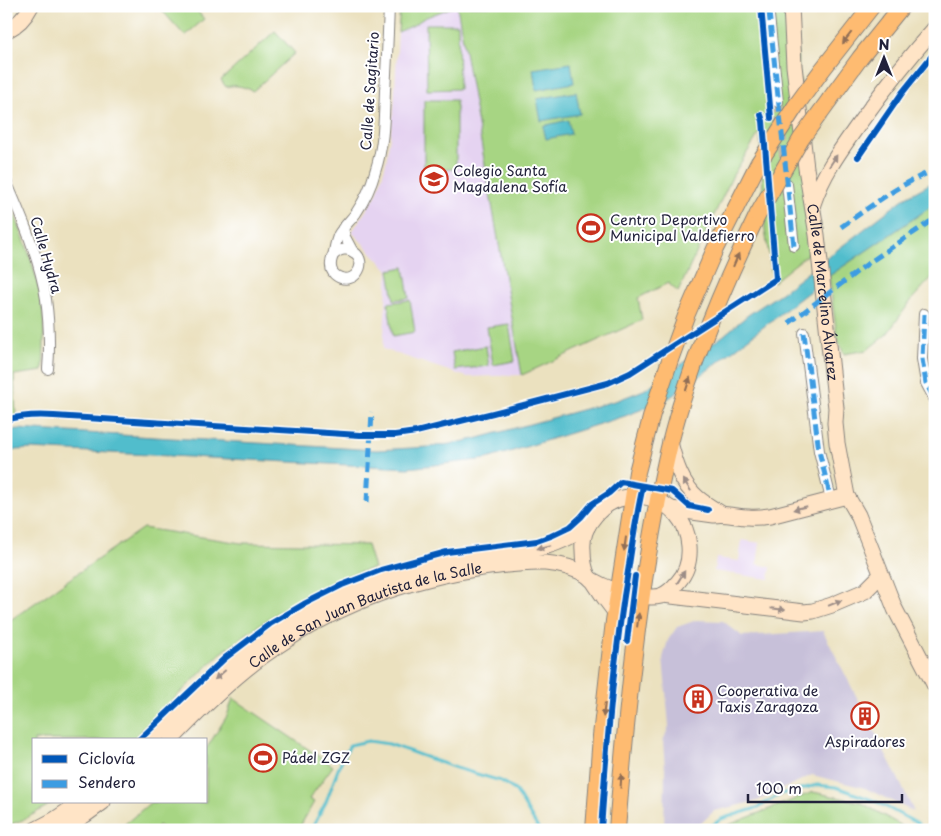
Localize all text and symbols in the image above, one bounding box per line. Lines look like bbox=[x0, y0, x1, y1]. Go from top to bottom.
street label: Calle de Sagitario bbox=[355, 31, 384, 151]
one-way arrow bbox=[841, 31, 852, 44]
north arrow bbox=[858, 32, 908, 82]
text: N bbox=[878, 34, 890, 55]
one-way arrow bbox=[828, 155, 838, 168]
place label: Colegio Santa Magdalena Sofía bbox=[453, 160, 567, 197]
school or university icon: Colegio Santa Magdalena Sofía bbox=[419, 164, 449, 194]
street label: Calle de Marcelino Álvarez bbox=[802, 202, 844, 382]
place label: Centro Deportivo Municipal Valdefierro bbox=[610, 209, 755, 246]
sports icon: Centro Deportivo Municipal Valdefierro bbox=[576, 213, 606, 243]
street label: Calle Hydra bbox=[25, 214, 68, 296]
one-way arrow bbox=[732, 252, 740, 267]
one-way arrow bbox=[685, 377, 692, 392]
one-way arrow bbox=[682, 478, 691, 491]
one-way arrow bbox=[792, 505, 807, 513]
one-way arrow bbox=[621, 537, 629, 553]
one-way arrow bbox=[536, 543, 551, 551]
street label: Calle de San Juan Bautista de la Salle bbox=[244, 557, 484, 673]
one-way arrow bbox=[676, 570, 686, 583]
one-way arrow bbox=[828, 599, 843, 607]
one-way arrow bbox=[770, 605, 786, 613]
one-way arrow bbox=[634, 611, 642, 627]
one-way arrow bbox=[214, 669, 226, 680]
place label: Cooperativa de Taxis Zaragoza bbox=[717, 680, 819, 717]
building icon: Cooperativa de Taxis Zaragoza bbox=[683, 684, 713, 714]
building icon: Aspiradores bbox=[850, 701, 880, 731]
one-way arrow bbox=[600, 702, 608, 718]
place label: Aspiradores bbox=[825, 731, 905, 752]
legend bbox=[32, 738, 208, 804]
sports icon: Pádel ZGZ bbox=[248, 743, 278, 773]
text: Ciclovía bbox=[78, 746, 136, 769]
place label: Pádel ZGZ bbox=[282, 747, 350, 768]
text: Sendero bbox=[78, 770, 136, 793]
scale bar bbox=[748, 771, 902, 803]
one-way arrow bbox=[617, 773, 625, 789]
text: 100 m bbox=[756, 776, 802, 799]

